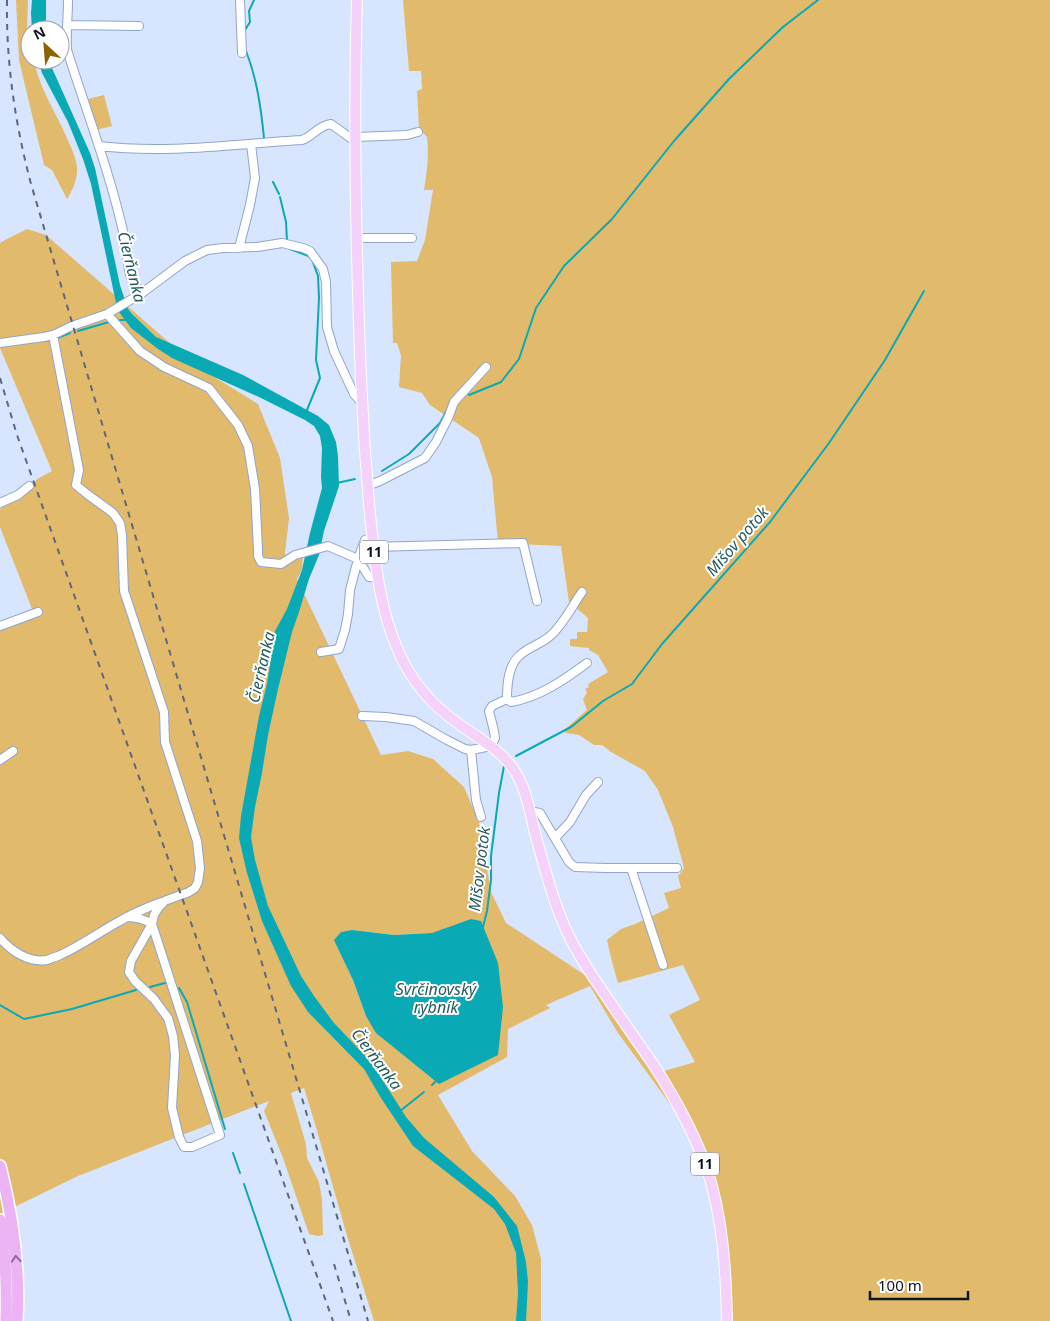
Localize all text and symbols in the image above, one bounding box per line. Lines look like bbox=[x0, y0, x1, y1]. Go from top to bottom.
north arrow bbox=[20, 20, 70, 70]
text: N bbox=[30, 22, 48, 44]
water label: Čierňanka bbox=[113, 229, 151, 305]
water label: Mišov potok bbox=[701, 501, 774, 580]
road number: 11 bbox=[360, 540, 388, 564]
water label: Čierňanka bbox=[242, 629, 280, 705]
water label: Mišov potok bbox=[463, 824, 495, 913]
water label: Svrčinovský rybník bbox=[396, 978, 478, 1018]
water label: Čierňanka bbox=[346, 1023, 408, 1095]
road number: 11 bbox=[691, 1152, 719, 1176]
one-way arrow bbox=[11, 1255, 22, 1263]
scale bar bbox=[870, 1268, 968, 1300]
text: 100 m bbox=[878, 1275, 922, 1295]

